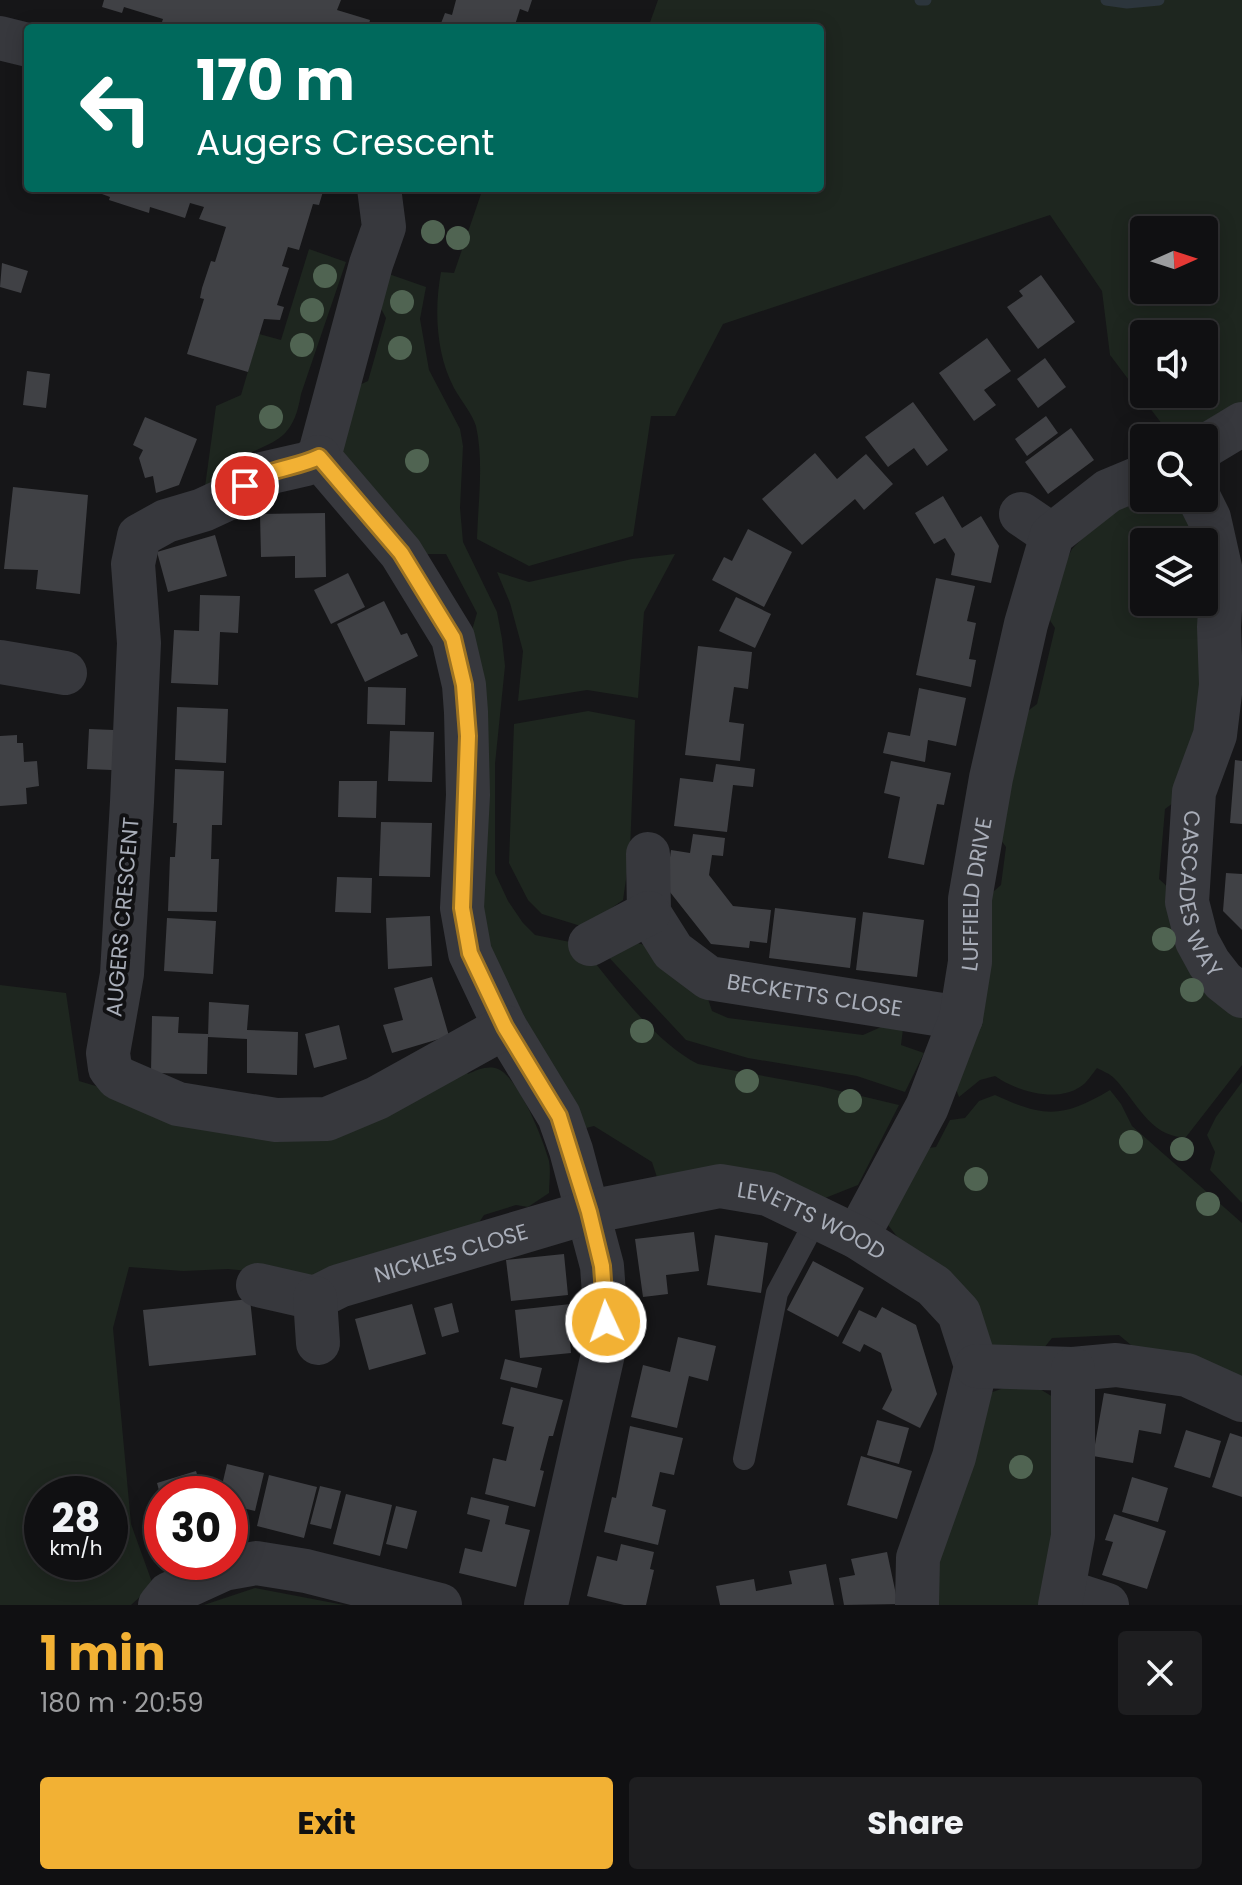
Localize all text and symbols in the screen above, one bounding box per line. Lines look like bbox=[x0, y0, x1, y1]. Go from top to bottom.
text: 170 m bbox=[196, 41, 355, 120]
icon: left bbox=[64, 56, 168, 160]
text: Augers Crescent bbox=[196, 117, 494, 168]
north arrow bbox=[1130, 216, 1218, 304]
map controls bbox=[1130, 216, 1218, 616]
button: sound bbox=[1130, 320, 1218, 408]
button: search bbox=[1130, 424, 1218, 512]
pin bbox=[211, 452, 279, 520]
icon: arrive bbox=[223, 464, 267, 508]
button: layers bbox=[1130, 528, 1218, 616]
street label: CASCADES WAY bbox=[1171, 809, 1230, 984]
street label: LUFFIELD DRIVE bbox=[954, 815, 1000, 973]
street label: AUGERS CRESCENT bbox=[98, 816, 147, 1018]
street label: BECKETTS CLOSE bbox=[725, 966, 904, 1024]
street label: LEVETTS WOOD bbox=[735, 1174, 892, 1267]
street label: NICKLES CLOSE bbox=[371, 1216, 532, 1291]
position arrow bbox=[564, 1280, 648, 1364]
speed limit sign: 30 bbox=[144, 1476, 248, 1580]
text: 28 bbox=[52, 1490, 100, 1546]
text: km/h bbox=[49, 1534, 103, 1562]
text: 1 min bbox=[40, 1620, 166, 1687]
button: close bbox=[1118, 1631, 1202, 1715]
text: 180 m · 20:59 bbox=[40, 1685, 204, 1721]
button: Exit bbox=[40, 1777, 613, 1869]
button: Share bbox=[629, 1777, 1202, 1869]

